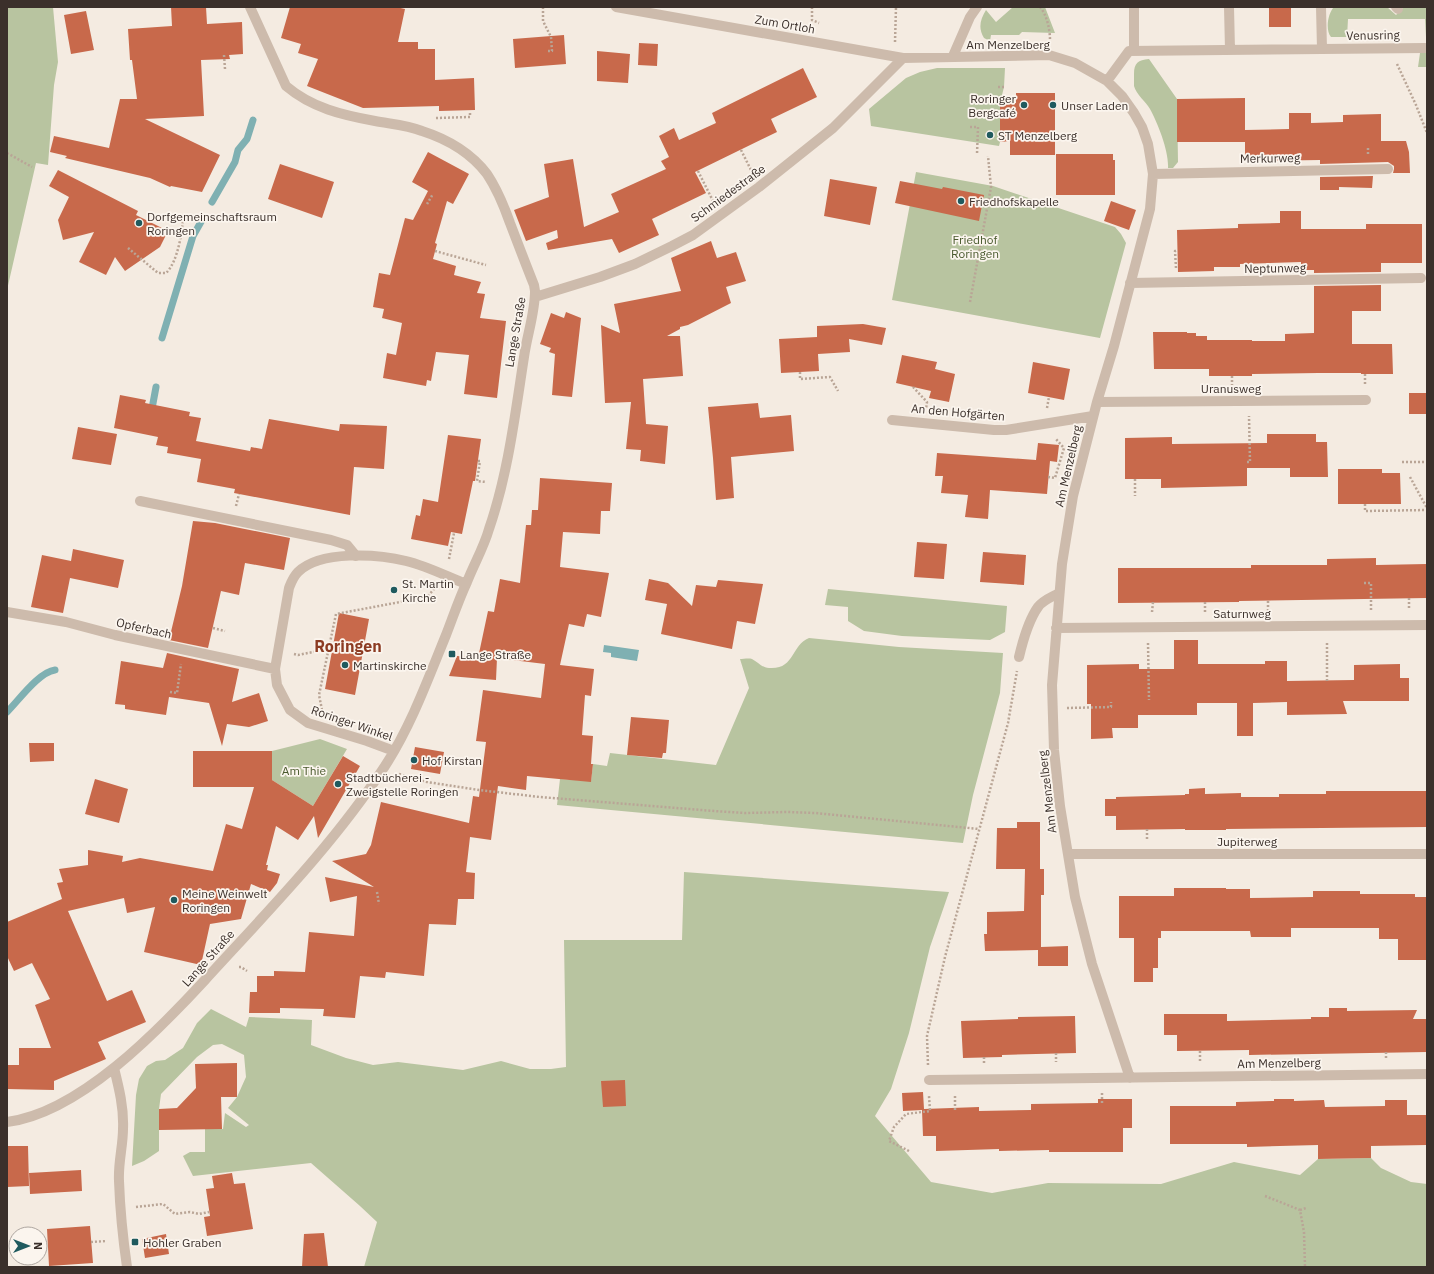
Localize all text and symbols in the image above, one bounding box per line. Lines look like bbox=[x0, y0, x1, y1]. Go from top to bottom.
street label: Zum Ortloh bbox=[754, 11, 816, 37]
street label: Venusring bbox=[1346, 27, 1401, 43]
street label: Am Menzelberg bbox=[966, 37, 1050, 52]
place label: Roringer Bergcafé bbox=[968, 91, 1017, 120]
place label: Unser Laden bbox=[1061, 98, 1128, 113]
marker: Roringer Bergcafé bbox=[1019, 100, 1029, 110]
marker: Unser Laden bbox=[1048, 100, 1058, 110]
place label: ST Menzelberg bbox=[998, 128, 1078, 143]
marker: ST Menzelberg bbox=[985, 130, 995, 140]
street label: Merkurweg bbox=[1240, 150, 1301, 166]
street label: Schmiedestraße bbox=[688, 161, 769, 225]
place label: Friedhofskapelle bbox=[969, 194, 1059, 209]
marker: Friedhofskapelle bbox=[956, 196, 966, 206]
place label: Dorfgemeinschaftsraum Roringen bbox=[147, 209, 277, 238]
marker: Dorfgemeinschaftsraum Roringen bbox=[134, 218, 144, 228]
park label: Friedhof Roringen bbox=[951, 232, 999, 261]
street label: Neptunweg bbox=[1244, 260, 1307, 276]
street label: Lange Straße bbox=[501, 295, 529, 368]
street label: Uranusweg bbox=[1201, 381, 1262, 396]
street label: An den Hofgärten bbox=[910, 400, 1006, 424]
street label: Am Menzelberg bbox=[1051, 423, 1085, 508]
place label: St. Martin Kirche bbox=[402, 576, 454, 605]
marker: St. Martin Kirche bbox=[389, 585, 399, 595]
street label: Saturnweg bbox=[1213, 606, 1271, 621]
street label: Opferbach bbox=[115, 614, 173, 642]
district label: Roringen bbox=[314, 636, 382, 656]
place label: Lange Straße bbox=[460, 647, 532, 662]
marker: Lange Straße bbox=[447, 649, 457, 659]
place label: Martinskirche bbox=[353, 658, 427, 673]
marker: Martinskirche bbox=[340, 660, 350, 670]
street label: Roringer Winkel bbox=[309, 702, 395, 744]
street label: Am Menzelberg bbox=[1034, 749, 1060, 834]
place label: Hof Kirstan bbox=[422, 753, 482, 768]
marker: Hof Kirstan bbox=[409, 755, 419, 765]
park label: Am Thie bbox=[282, 763, 327, 778]
place label: Stadtbücherei - Zweigstelle Roringen bbox=[346, 770, 459, 799]
marker: Stadtbücherei - Zweigstelle Roringen bbox=[333, 779, 343, 789]
street label: Jupiterweg bbox=[1217, 834, 1278, 849]
place label: Meine Weinwelt Roringen bbox=[182, 886, 268, 915]
marker: Meine Weinwelt Roringen bbox=[169, 895, 179, 905]
street label: Lange Straße bbox=[179, 926, 238, 989]
street label: Am Menzelberg bbox=[1237, 1055, 1322, 1071]
north arrow bbox=[8, 1226, 48, 1266]
place label: Hohler Graben bbox=[143, 1235, 222, 1250]
marker: Hohler Graben bbox=[130, 1237, 140, 1247]
text: N bbox=[31, 1242, 45, 1250]

